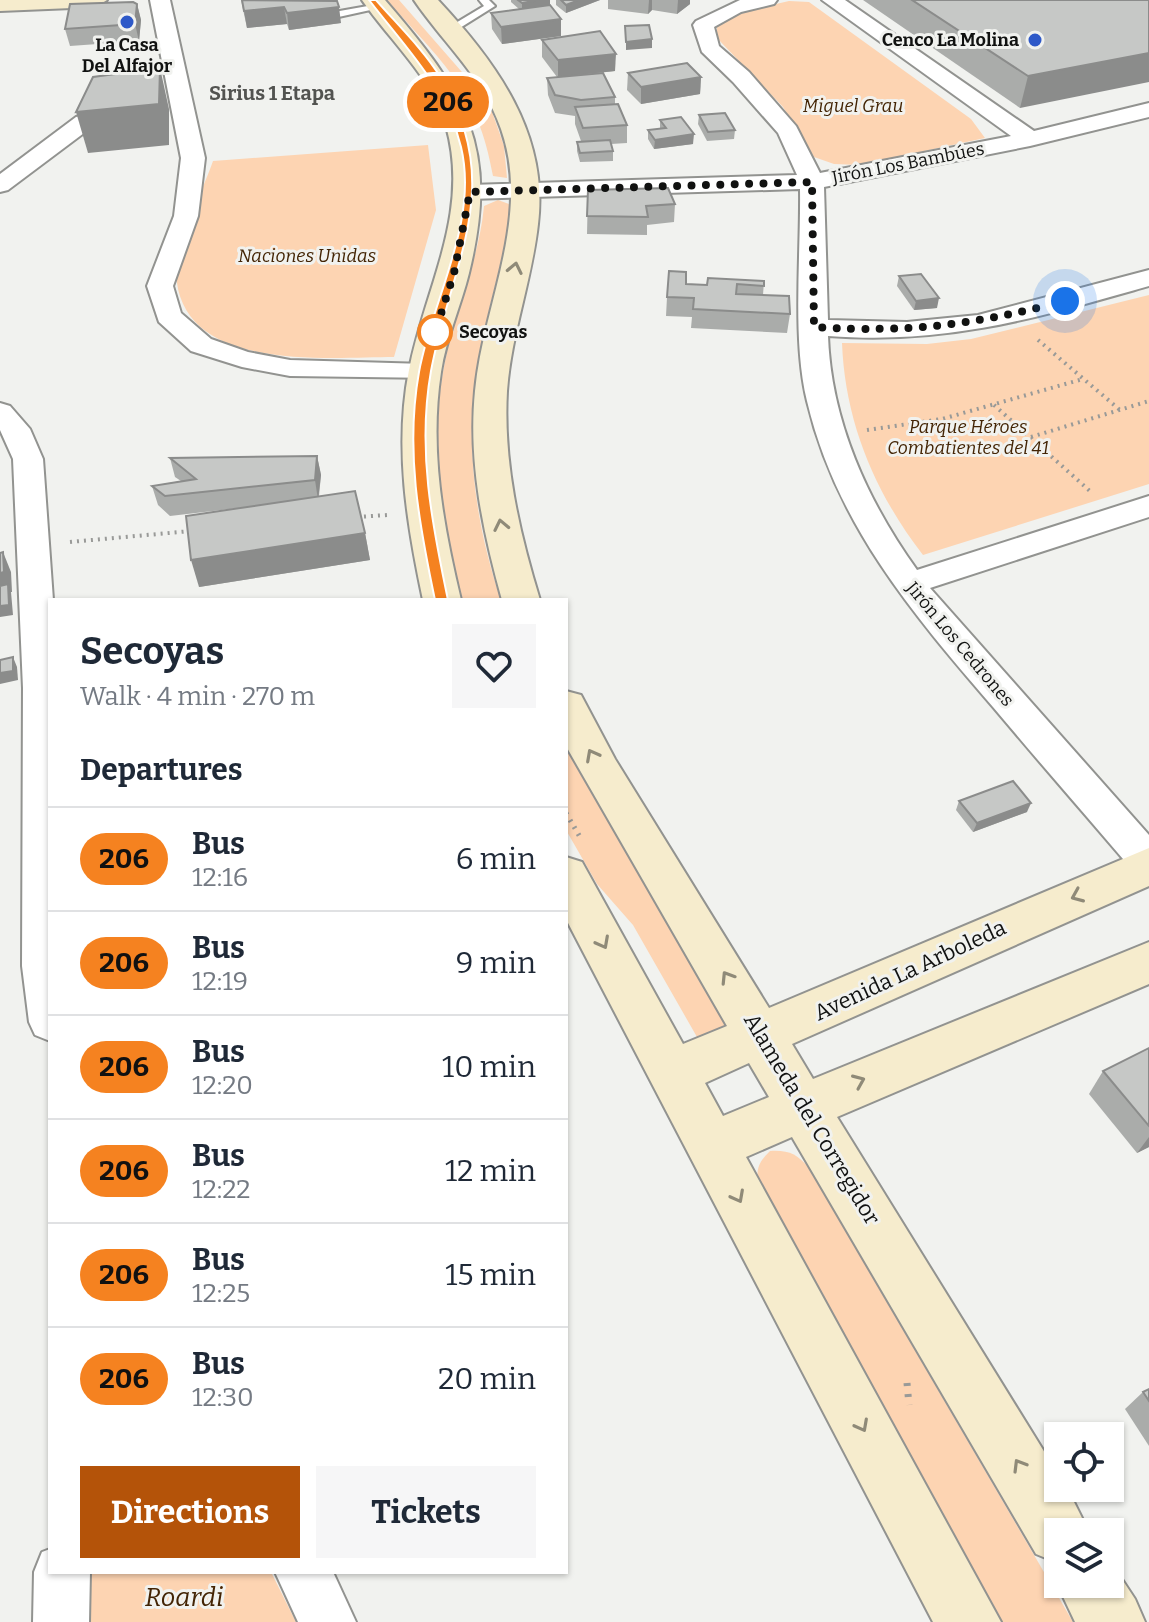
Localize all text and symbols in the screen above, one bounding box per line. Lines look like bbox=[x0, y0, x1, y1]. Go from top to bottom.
marker: La Casa Del Alfajor bbox=[118, 13, 136, 31]
place label: Cenco La Molina bbox=[882, 29, 1019, 51]
marker: Cenco La Molina bbox=[1026, 31, 1044, 49]
place label: La Casa Del Alfajor bbox=[82, 34, 173, 77]
line badge: 206 bbox=[402, 76, 494, 128]
district label: Sirius 1 Etapa bbox=[209, 81, 335, 105]
text: 206 bbox=[423, 85, 473, 118]
park label: Miguel Grau bbox=[803, 95, 903, 117]
street label: Jirón Los Bambúes bbox=[829, 137, 986, 189]
park label: Naciones Unidas bbox=[238, 245, 377, 267]
one-way arrow bbox=[506, 262, 523, 275]
your location bbox=[1045, 281, 1085, 321]
marker: Secoyas bbox=[418, 315, 452, 349]
place label: Secoyas bbox=[459, 321, 527, 343]
park label: Parque Héroes Combatientes del 41 bbox=[887, 416, 1049, 459]
one-way arrow bbox=[493, 518, 510, 532]
street label: Jirón Los Cedrones bbox=[901, 576, 1019, 711]
button: heart bbox=[452, 624, 536, 708]
text: Secoyas bbox=[80, 628, 224, 674]
text: Walk · 4 min · 270 m bbox=[80, 681, 315, 712]
one-way arrow bbox=[586, 750, 602, 764]
text: Departures bbox=[80, 752, 243, 788]
text: Bus bbox=[192, 826, 245, 862]
text: 6 min bbox=[456, 841, 536, 877]
text: 206 bbox=[99, 842, 149, 875]
text: 12:16 bbox=[192, 862, 248, 893]
one-way arrow bbox=[1071, 887, 1085, 903]
street label: Avenida La Arboleda bbox=[810, 914, 1010, 1026]
text: Bus bbox=[192, 930, 245, 966]
one-way arrow bbox=[593, 935, 609, 949]
text: 9 min bbox=[456, 945, 536, 981]
text: 206 bbox=[99, 946, 149, 979]
text: 12:19 bbox=[192, 966, 248, 997]
one-way arrow bbox=[722, 971, 737, 986]
street label: Alameda del Corregidor bbox=[738, 1008, 886, 1230]
text: Bus bbox=[192, 1034, 245, 1070]
text: 10 min bbox=[442, 1049, 536, 1085]
text: 206 bbox=[99, 1050, 149, 1083]
text: 12:20 bbox=[192, 1070, 253, 1101]
one-way arrow bbox=[851, 1075, 865, 1091]
text: Bus bbox=[192, 1138, 245, 1174]
text: 12 min bbox=[445, 1153, 536, 1189]
text: 206 bbox=[99, 1154, 149, 1187]
text: 12:22 bbox=[192, 1174, 250, 1205]
one-way arrow bbox=[729, 1189, 744, 1204]
text: Bus bbox=[192, 1242, 245, 1278]
text: 15 min bbox=[445, 1257, 536, 1293]
text: 206 bbox=[99, 1258, 149, 1291]
text: 12:25 bbox=[192, 1278, 250, 1309]
text: Bus bbox=[192, 1346, 245, 1382]
text: 20 min bbox=[438, 1361, 536, 1397]
text: 206 bbox=[99, 1362, 149, 1395]
text: 12:30 bbox=[192, 1382, 254, 1413]
one-way arrow bbox=[852, 1417, 868, 1432]
map controls bbox=[1044, 1422, 1124, 1598]
button: locate bbox=[1044, 1422, 1124, 1502]
one-way arrow bbox=[1013, 1459, 1028, 1474]
button: Directions bbox=[80, 1466, 300, 1558]
button: Tickets bbox=[316, 1466, 536, 1558]
button: layers bbox=[1044, 1518, 1124, 1598]
park label: Roardi bbox=[145, 1582, 223, 1613]

